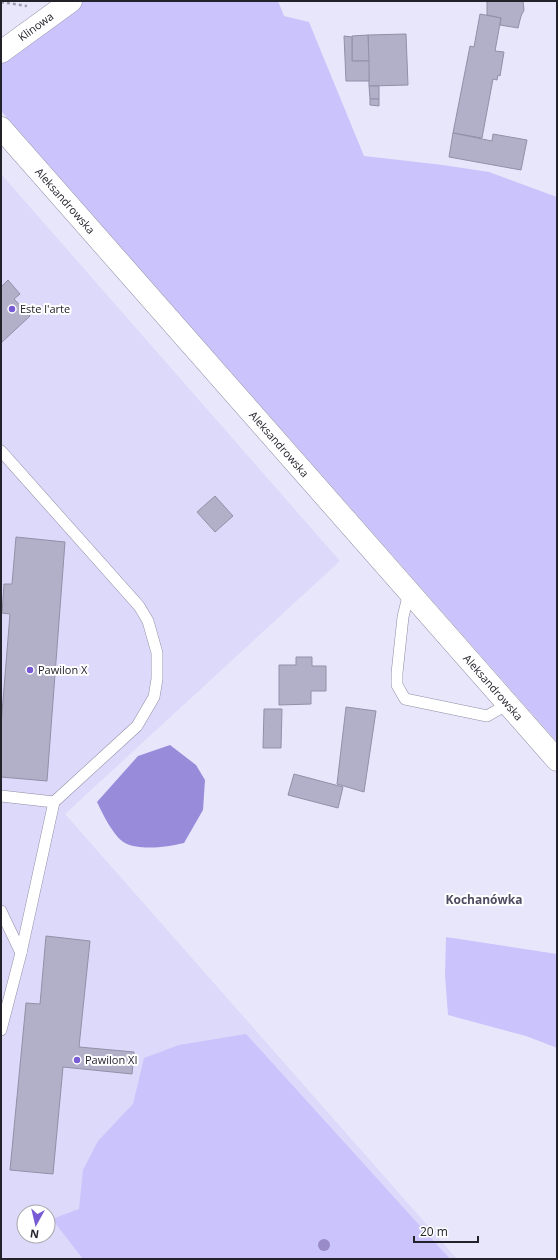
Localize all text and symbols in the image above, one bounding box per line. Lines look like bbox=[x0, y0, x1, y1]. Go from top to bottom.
street label: Klinowa bbox=[15, 8, 56, 44]
street label: Aleksandrowska bbox=[32, 164, 99, 237]
place label: Este l'arte bbox=[20, 301, 70, 316]
marker: Este l'arte bbox=[7, 304, 17, 314]
street label: Aleksandrowska bbox=[246, 408, 313, 480]
street label: Aleksandrowska bbox=[460, 651, 527, 723]
place label: Pawilon X bbox=[38, 662, 88, 677]
marker: Pawilon X bbox=[25, 665, 35, 675]
district label: Kochanówka bbox=[446, 891, 522, 908]
place label: Pawilon XI bbox=[85, 1052, 137, 1067]
marker: Pawilon XI bbox=[72, 1055, 82, 1065]
north arrow bbox=[16, 1204, 56, 1244]
scale bar bbox=[414, 1218, 478, 1244]
text: 20 m bbox=[420, 1223, 448, 1240]
text: N bbox=[29, 1226, 40, 1242]

